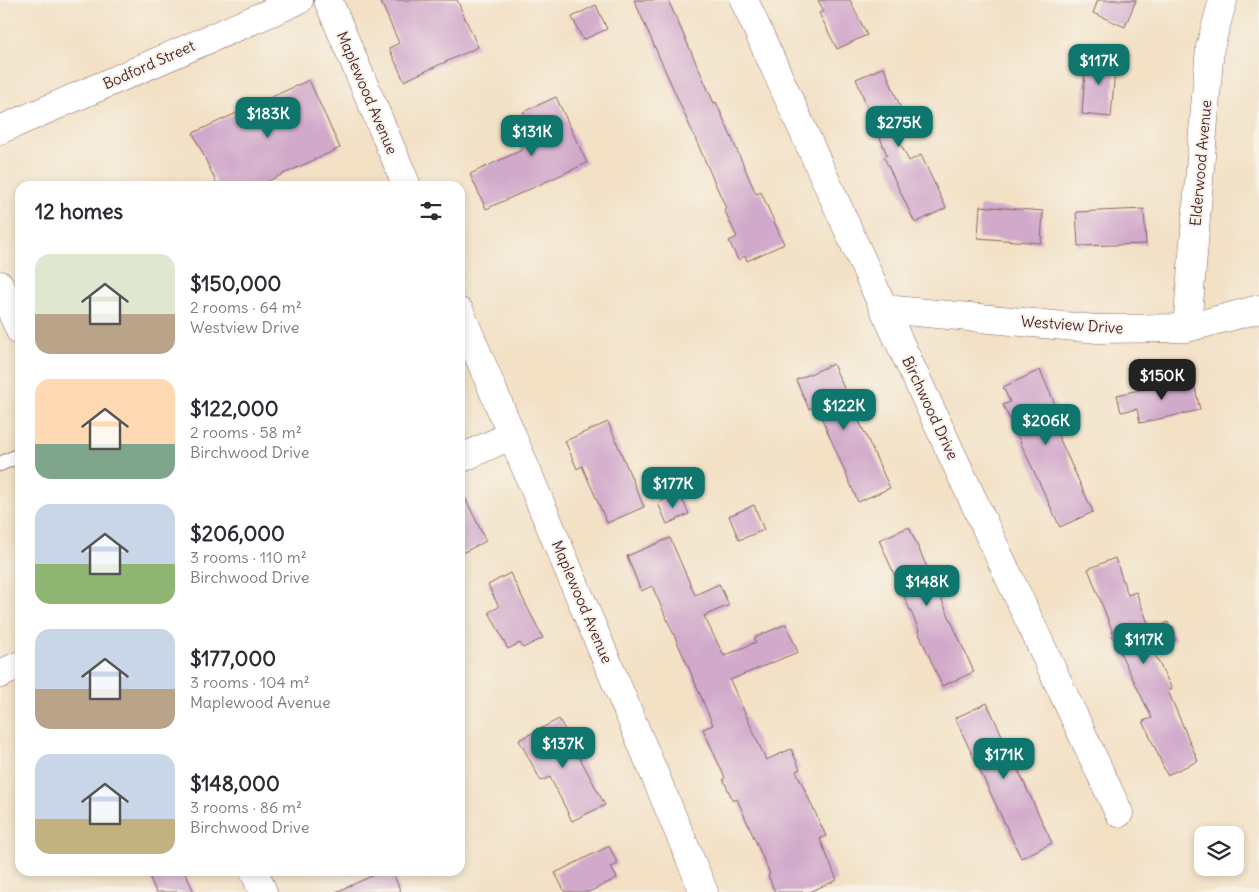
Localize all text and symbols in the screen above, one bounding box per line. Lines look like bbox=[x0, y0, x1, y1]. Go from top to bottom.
street label: Maplewood Avenue bbox=[333, 28, 402, 157]
street label: Bodford Street bbox=[100, 36, 198, 93]
pin: $117K bbox=[1064, 44, 1134, 86]
text: $117K bbox=[1079, 50, 1119, 70]
pin: $183K bbox=[233, 96, 303, 139]
street label: Elderwood Avenue bbox=[1186, 99, 1215, 227]
text: $183K bbox=[246, 103, 290, 123]
pin: $275K bbox=[864, 106, 934, 148]
text: $275K bbox=[877, 112, 921, 132]
pin: $131K bbox=[497, 114, 567, 157]
text: $131K bbox=[512, 121, 552, 141]
icon: filters bbox=[417, 197, 445, 225]
text: 12 homes bbox=[35, 198, 123, 225]
text: $150,000 bbox=[190, 270, 281, 297]
icon: home bbox=[75, 274, 135, 334]
text: 2 rooms · 64 m² bbox=[190, 297, 302, 317]
street label: Westview Drive bbox=[1020, 311, 1124, 338]
text: Westview Drive bbox=[190, 317, 299, 337]
street label: Birchwood Drive bbox=[898, 353, 963, 463]
pin: $150K bbox=[1127, 358, 1197, 401]
text: $150K bbox=[1140, 365, 1184, 385]
pin: $122K bbox=[809, 388, 879, 431]
text: $122,000 bbox=[190, 395, 279, 422]
text: $122K bbox=[823, 395, 865, 415]
icon: home bbox=[75, 399, 135, 459]
pin: $206K bbox=[1011, 404, 1081, 446]
text: $206K bbox=[1022, 410, 1070, 430]
text: 2 rooms · 58 m² bbox=[190, 422, 302, 442]
text: Birchwood Drive bbox=[190, 442, 309, 462]
pin: $177K bbox=[638, 466, 708, 509]
text: $177K bbox=[653, 473, 693, 493]
text: $206,000 bbox=[190, 520, 285, 547]
icon: home bbox=[75, 524, 135, 584]
street label: Maplewood Avenue bbox=[548, 537, 617, 666]
text: 3 rooms · 110 m² bbox=[190, 547, 307, 567]
pin: $148K bbox=[892, 564, 962, 607]
text: Birchwood Drive bbox=[190, 567, 309, 587]
text: $148K bbox=[905, 571, 949, 591]
pin: $117K bbox=[1109, 622, 1179, 665]
text: $117K bbox=[1124, 629, 1164, 649]
text: $177,000 bbox=[190, 645, 276, 672]
icon: home bbox=[75, 649, 135, 709]
text: 3 rooms · 104 m² bbox=[190, 672, 310, 692]
text: Maplewood Avenue bbox=[190, 692, 331, 712]
pin: $137K bbox=[528, 726, 598, 769]
text: $137K bbox=[542, 733, 584, 753]
pin: $171K bbox=[969, 738, 1039, 780]
text: $171K bbox=[984, 744, 1024, 764]
text: $148,000 bbox=[190, 770, 280, 797]
icon: home bbox=[75, 774, 135, 834]
text: 3 rooms · 86 m² bbox=[190, 797, 302, 817]
text: Birchwood Drive bbox=[190, 817, 309, 837]
map controls bbox=[1194, 826, 1244, 876]
button: layers bbox=[1194, 826, 1244, 876]

